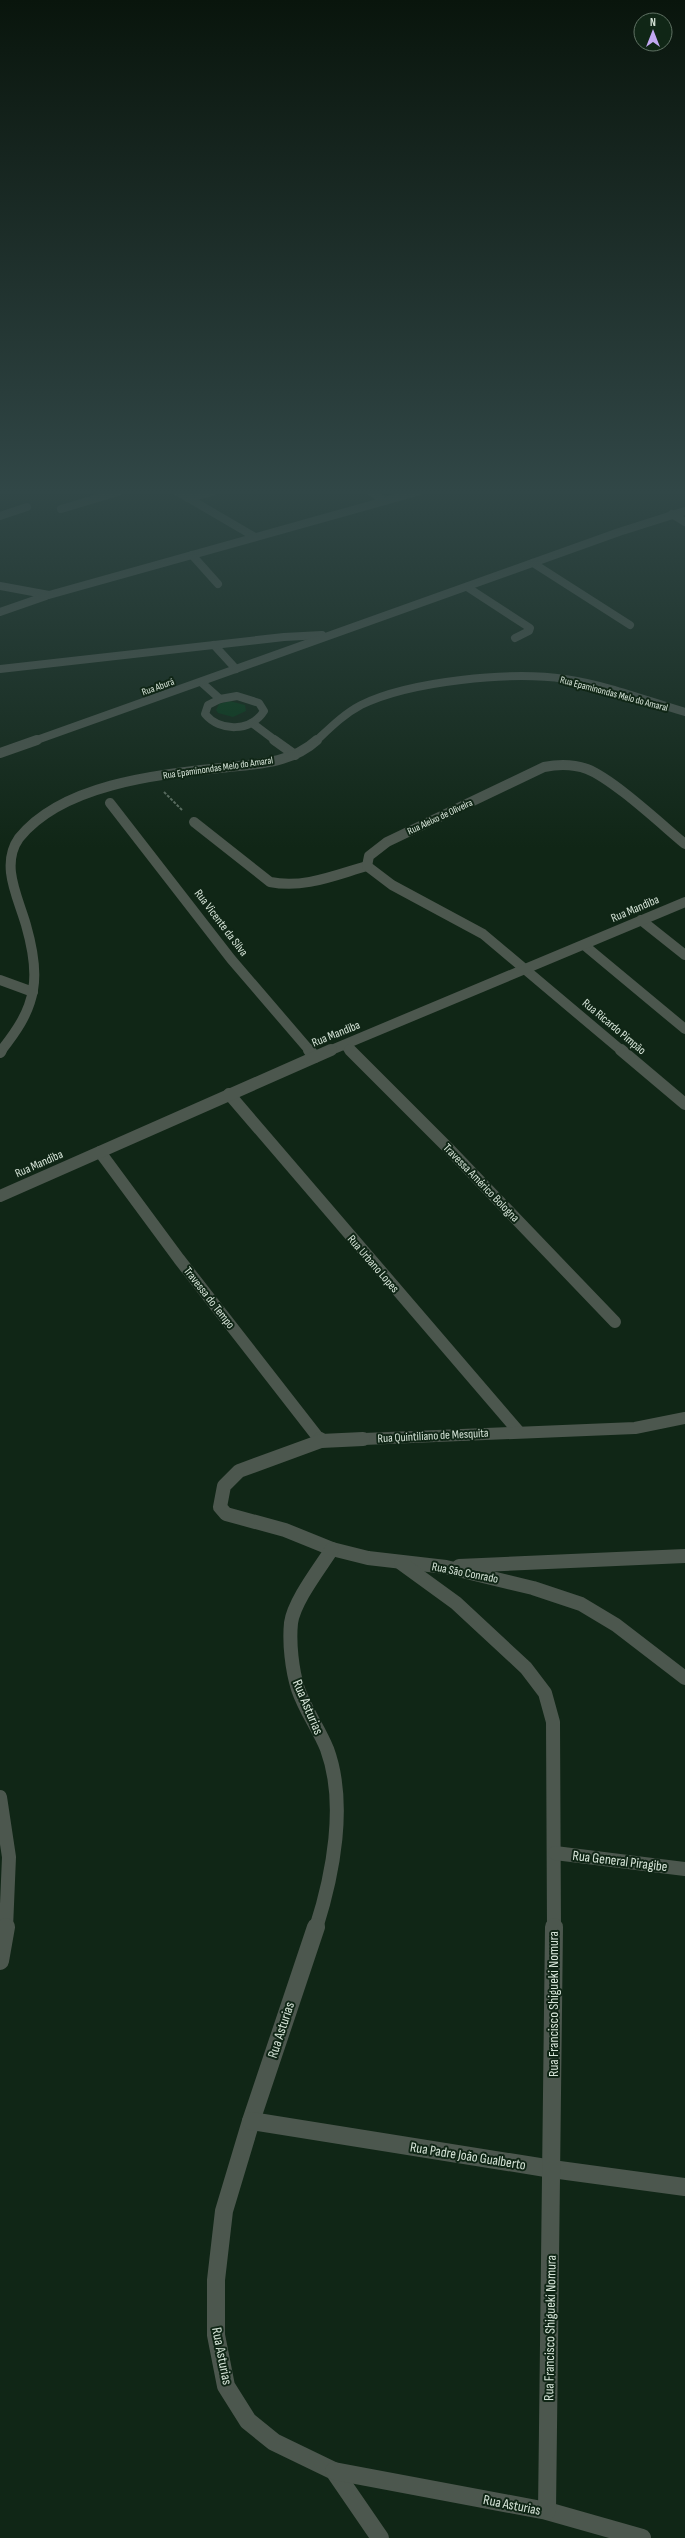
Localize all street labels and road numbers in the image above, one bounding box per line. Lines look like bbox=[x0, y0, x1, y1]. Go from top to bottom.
street label: Rua Epaminondas Melo do Amaral bbox=[559, 674, 669, 714]
street label: Rua Aburá bbox=[140, 676, 176, 698]
street label: Rua Epaminondas Melo do Amaral bbox=[162, 754, 274, 782]
street label: Rua Aleixo de Oliveira bbox=[405, 797, 475, 837]
street label: Rua Vicente da Silva bbox=[191, 887, 251, 960]
street label: Rua Mandiba bbox=[609, 892, 662, 926]
street label: Rua Ricardo Pimpão bbox=[579, 996, 649, 1058]
street label: Rua Mandiba bbox=[310, 1017, 363, 1050]
street label: Travessa Américo Bologna bbox=[440, 1141, 523, 1226]
street label: Rua Mandiba bbox=[13, 1147, 66, 1181]
street label: Rua Urbano Lopes bbox=[344, 1232, 402, 1296]
street label: Travessa do Tempo bbox=[180, 1264, 238, 1332]
street label: Rua Quintiliano de Mesquita bbox=[377, 1426, 489, 1446]
street label: Rua São Conrado bbox=[430, 1559, 500, 1587]
street label: Rua Asturias bbox=[289, 1677, 327, 1737]
street label: Rua General Piragibe bbox=[572, 1847, 668, 1875]
street label: Rua Francisco Shigueki Nomura bbox=[545, 1931, 562, 2077]
street label: Rua Asturias bbox=[264, 2000, 298, 2060]
street label: Rua Padre João Gualberto bbox=[409, 2138, 527, 2174]
street label: Rua Francisco Shigueki Nomura bbox=[540, 2255, 560, 2401]
street label: Rua Asturias bbox=[208, 2326, 236, 2386]
street label: Rua Asturias bbox=[482, 2491, 542, 2519]

